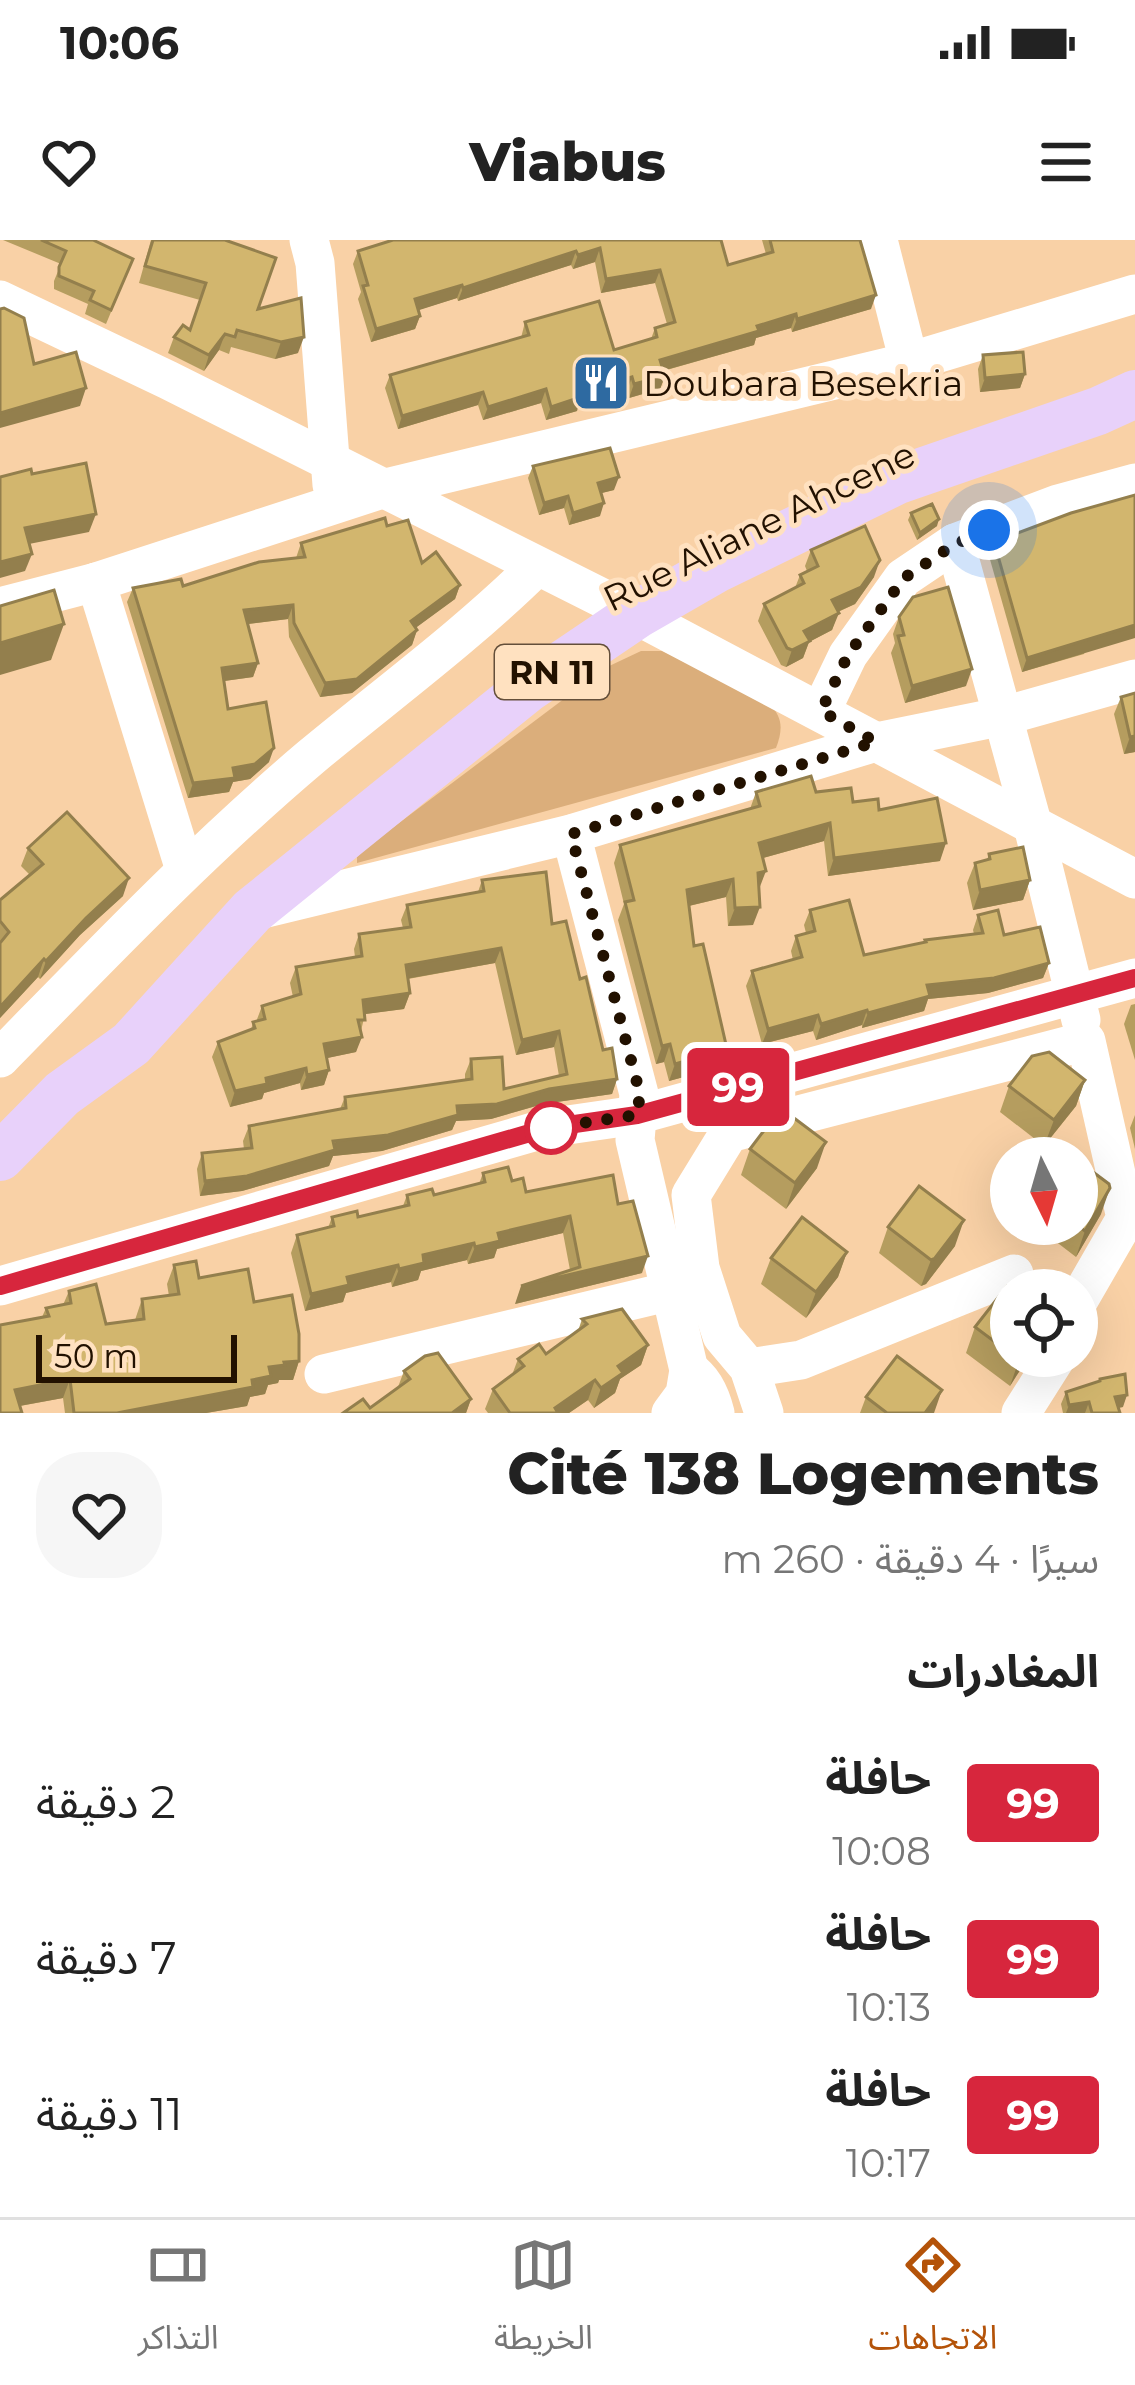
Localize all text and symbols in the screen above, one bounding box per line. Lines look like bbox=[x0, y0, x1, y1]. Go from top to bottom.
text: 10:06 bbox=[60, 15, 179, 70]
icon: heart bbox=[36, 129, 102, 195]
text: Viabus bbox=[469, 129, 666, 195]
icon: menu bbox=[1033, 129, 1099, 195]
restaurant icon: Doubara Besekria bbox=[570, 352, 632, 414]
place label: Doubara Besekria bbox=[643, 361, 963, 405]
street label: Rue Aliane Ahcene bbox=[596, 431, 922, 621]
your location bbox=[959, 500, 1019, 560]
road number: RN 11 bbox=[495, 645, 609, 699]
line badge: 99 bbox=[684, 1048, 792, 1126]
text: 99 bbox=[711, 1061, 765, 1113]
unlabelled marker bbox=[526, 1103, 576, 1153]
north arrow bbox=[990, 1137, 1098, 1245]
map controls bbox=[990, 1137, 1098, 1377]
button: locate bbox=[990, 1269, 1098, 1377]
scale bar bbox=[36, 1329, 237, 1382]
text: 50 m bbox=[54, 1336, 138, 1376]
text: Cité 138 Logements bbox=[507, 1439, 1099, 1508]
button: heart bbox=[36, 1452, 162, 1578]
text: سيرًا · 4 دقيقة · 260 m bbox=[722, 1535, 1099, 1583]
text: المغادرات bbox=[907, 1643, 1099, 1698]
text: حافلة bbox=[825, 1750, 931, 1805]
text: 2 دقيقة bbox=[36, 1774, 176, 1829]
text: 99 bbox=[1006, 1777, 1060, 1829]
text: 10:08 bbox=[832, 1827, 931, 1875]
text: حافلة bbox=[825, 1906, 931, 1961]
text: 7 دقيقة bbox=[36, 1930, 177, 1985]
text: 99 bbox=[1006, 1933, 1060, 1985]
text: 10:13 bbox=[847, 1983, 931, 2031]
text: حافلة bbox=[825, 2062, 931, 2117]
text: 11 دقيقة bbox=[36, 2086, 183, 2141]
text: 99 bbox=[1006, 2089, 1060, 2141]
text: 10:17 bbox=[846, 2139, 931, 2187]
tab: التذاكر bbox=[138, 2232, 219, 2373]
tab: الخريطة bbox=[494, 2232, 593, 2373]
tab: الاتجاهات bbox=[868, 2232, 997, 2373]

